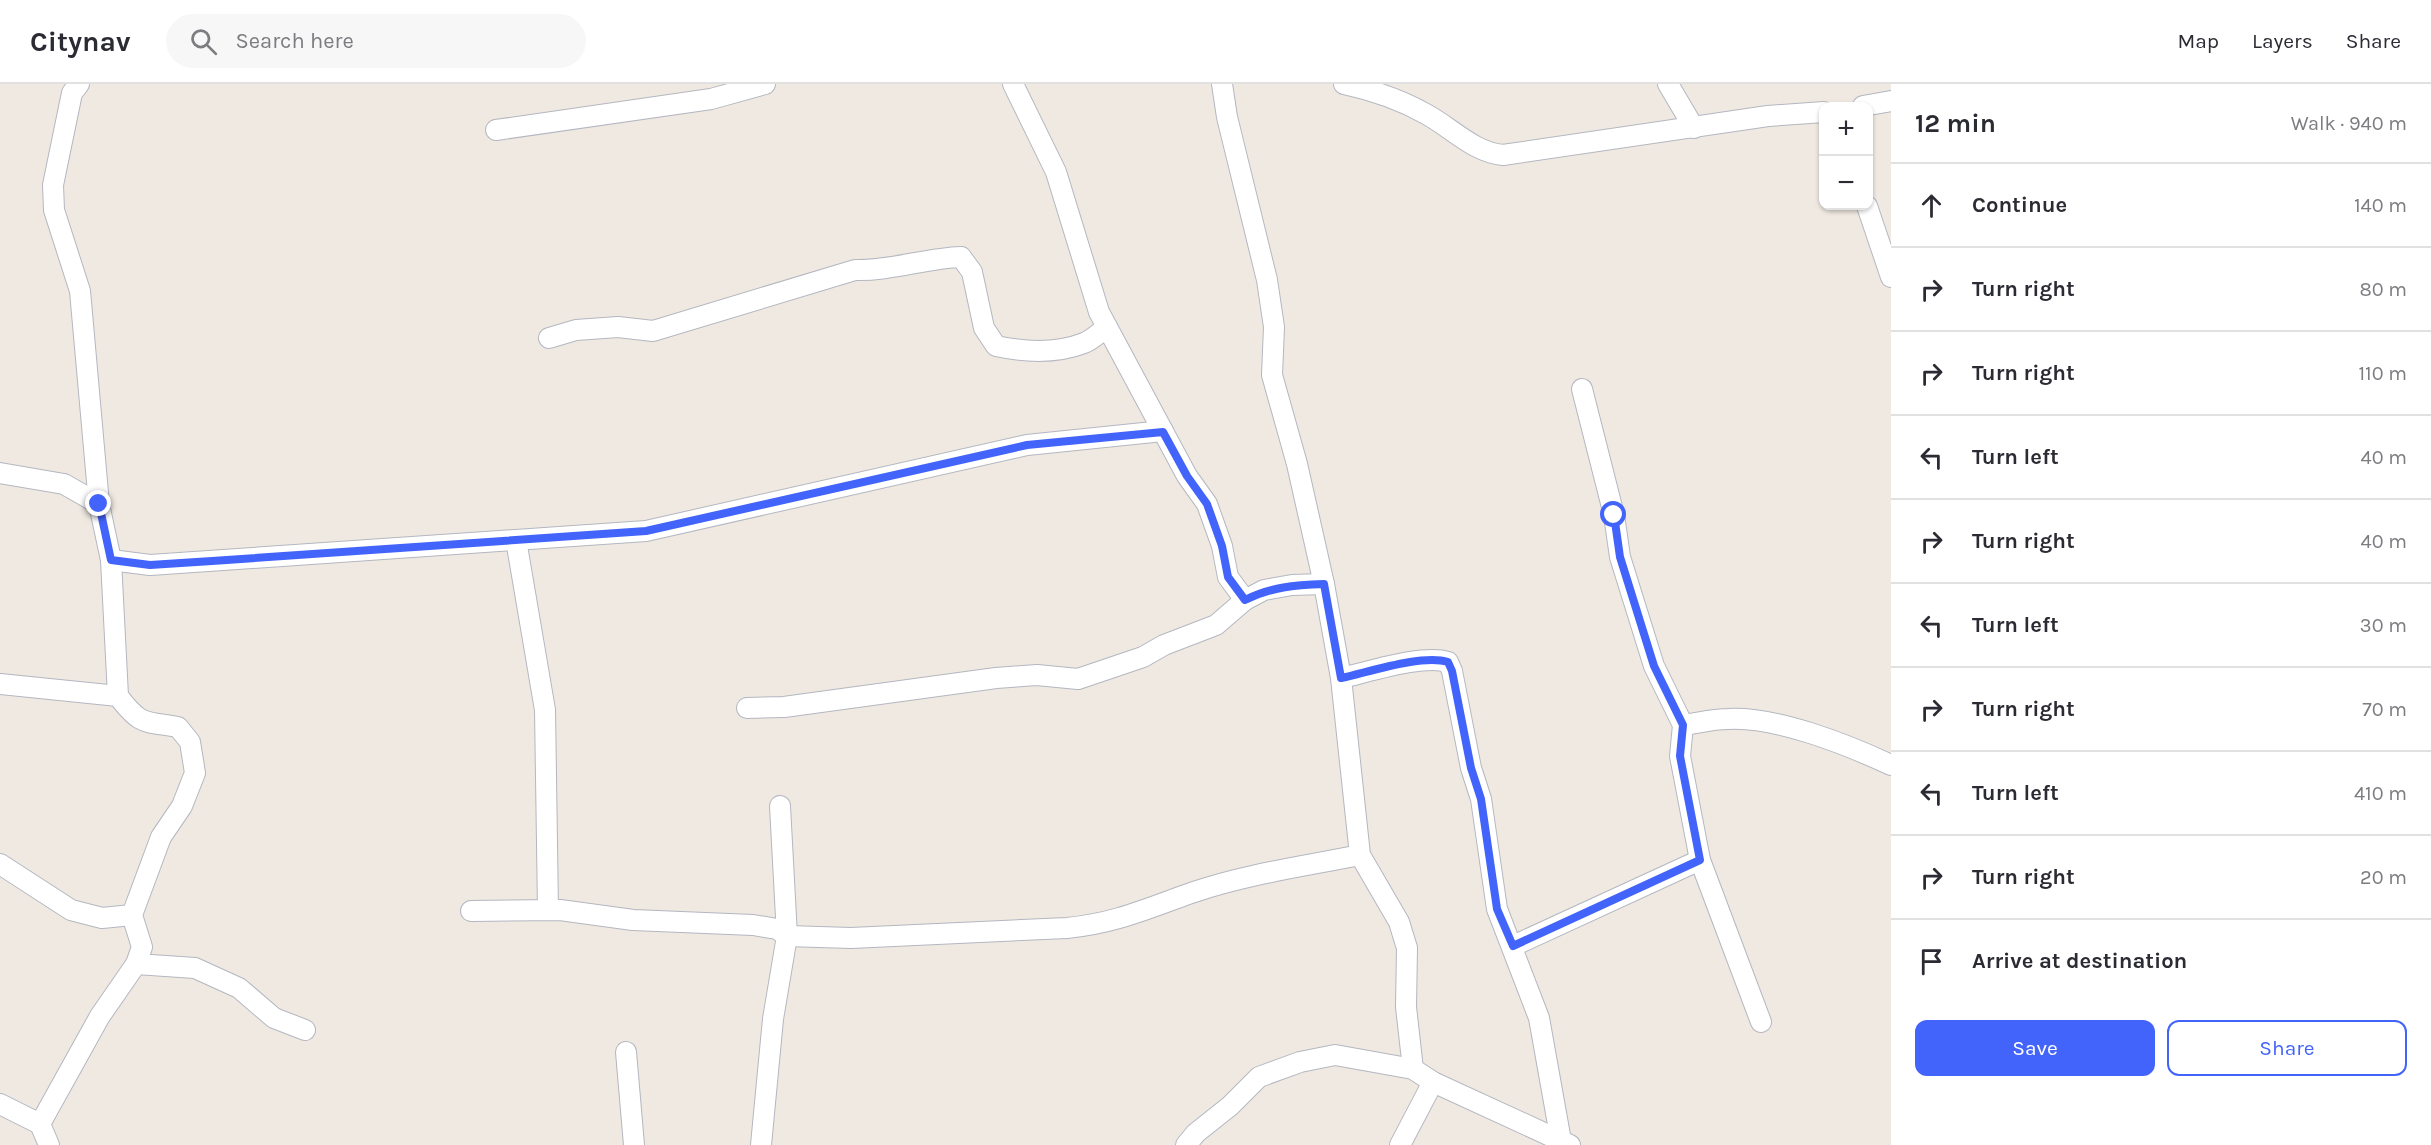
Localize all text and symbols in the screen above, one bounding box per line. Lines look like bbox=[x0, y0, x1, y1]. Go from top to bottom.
search box bbox=[166, 14, 586, 68]
text: Citynav bbox=[30, 25, 130, 58]
icon: search bbox=[187, 25, 220, 58]
text: Search here bbox=[235, 28, 354, 54]
text: Map bbox=[2177, 29, 2219, 53]
text: Layers bbox=[2252, 29, 2313, 53]
text: Share bbox=[2346, 29, 2401, 53]
map controls bbox=[1819, 102, 1873, 210]
button: + bbox=[1819, 102, 1873, 156]
text: 12 min bbox=[1915, 108, 1996, 139]
text: Walk · 940 m bbox=[2291, 112, 2407, 135]
button: − bbox=[1819, 156, 1873, 210]
icon: ahead bbox=[1915, 189, 1948, 222]
text: Continue bbox=[1972, 192, 2067, 218]
text: 140 m bbox=[2354, 194, 2407, 217]
icon: right bbox=[1915, 273, 1948, 306]
text: Turn right bbox=[1972, 276, 2075, 302]
text: 80 m bbox=[2359, 278, 2407, 301]
icon: right bbox=[1915, 357, 1948, 390]
text: Turn right bbox=[1972, 360, 2075, 386]
text: 110 m bbox=[2358, 362, 2407, 385]
icon: left bbox=[1915, 441, 1948, 474]
text: Turn left bbox=[1972, 444, 2059, 470]
text: 40 m bbox=[2361, 446, 2407, 469]
route end bbox=[85, 490, 111, 516]
route start bbox=[1600, 501, 1626, 527]
icon: right bbox=[1915, 525, 1948, 558]
text: Turn right bbox=[1972, 528, 2075, 554]
text: 40 m bbox=[2361, 530, 2407, 553]
icon: left bbox=[1915, 609, 1948, 642]
text: Turn left bbox=[1972, 612, 2059, 638]
text: 30 m bbox=[2360, 614, 2407, 637]
icon: right bbox=[1915, 693, 1948, 726]
text: Turn right bbox=[1972, 696, 2075, 722]
text: 70 m bbox=[2362, 698, 2407, 721]
icon: left bbox=[1915, 777, 1948, 810]
text: Turn left bbox=[1972, 780, 2059, 806]
text: 410 m bbox=[2354, 782, 2407, 805]
icon: right bbox=[1915, 861, 1948, 894]
text: Turn right bbox=[1972, 864, 2075, 890]
text: 20 m bbox=[2360, 866, 2407, 889]
icon: arrive bbox=[1915, 945, 1948, 978]
text: Arrive at destination bbox=[1972, 948, 2187, 974]
button: Save bbox=[1915, 1020, 2155, 1076]
button: Share bbox=[2167, 1020, 2407, 1076]

